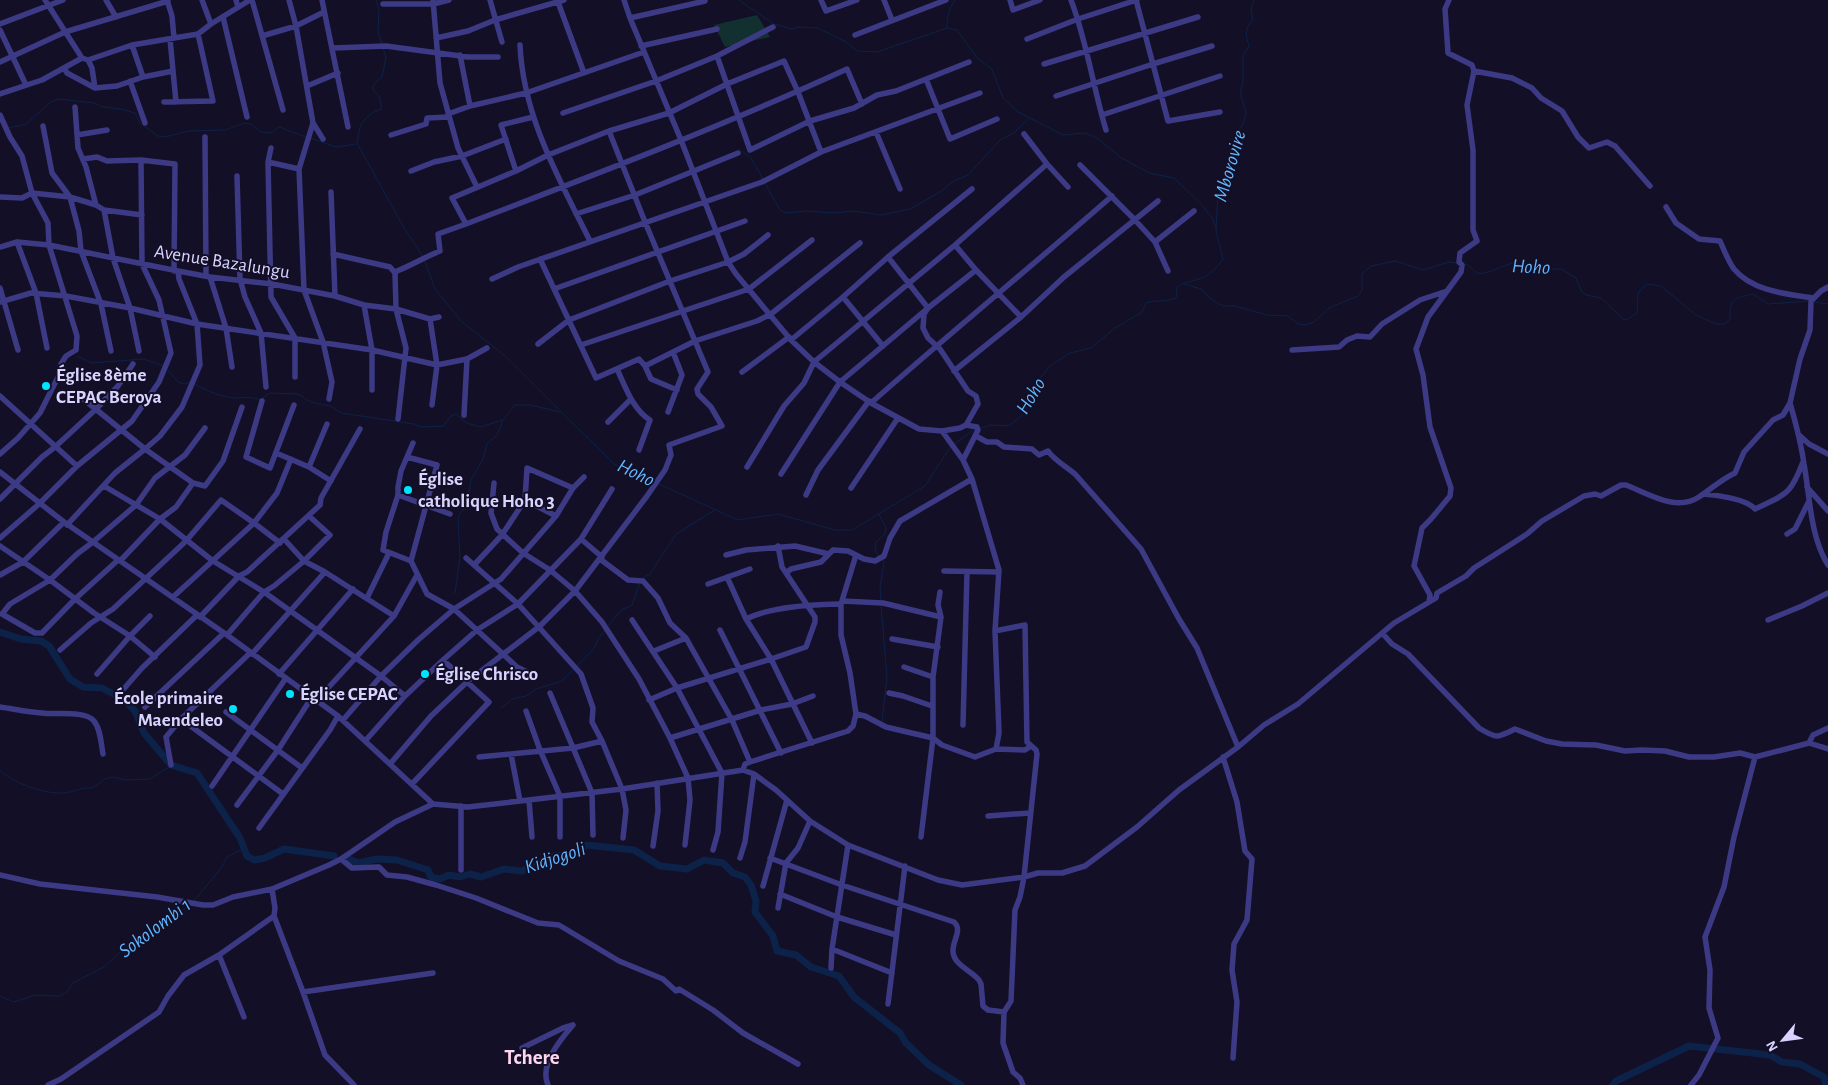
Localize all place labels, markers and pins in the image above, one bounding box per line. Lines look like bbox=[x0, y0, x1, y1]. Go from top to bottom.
place label: Église 8ème CEPAC Beroya bbox=[56, 364, 162, 407]
marker: Église 8ème CEPAC Beroya bbox=[40, 380, 52, 392]
place label: Église catholique Hoho 3 bbox=[418, 468, 555, 511]
marker: Église catholique Hoho 3 bbox=[402, 484, 414, 496]
place label: Église Chrisco bbox=[435, 663, 538, 684]
marker: Église Chrisco bbox=[419, 668, 431, 680]
place label: Église CEPAC bbox=[300, 683, 398, 704]
place label: École primaire Maendeleo bbox=[114, 687, 223, 730]
marker: Église CEPAC bbox=[284, 688, 296, 700]
marker: École primaire Maendeleo bbox=[227, 703, 239, 715]

